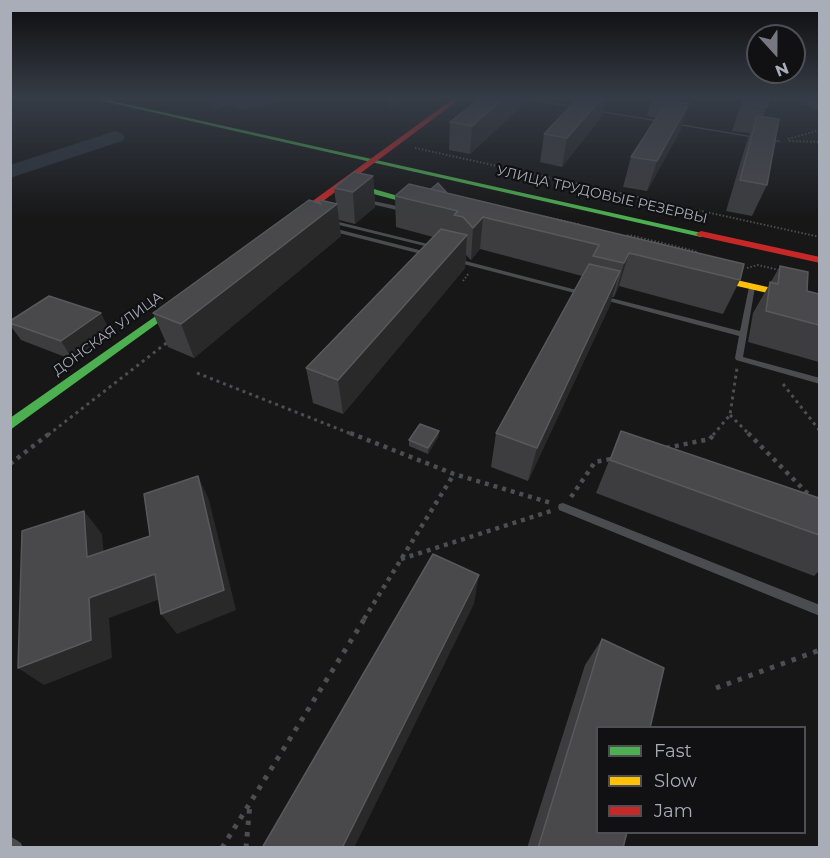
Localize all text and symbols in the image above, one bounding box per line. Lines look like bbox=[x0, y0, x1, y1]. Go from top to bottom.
north arrow bbox=[746, 24, 806, 84]
text: N bbox=[772, 58, 791, 81]
street label: УЛИЦА ТРУДОВЫЕ РЕЗЕРВЫ bbox=[495, 163, 709, 227]
street label: ДОНСКАЯ УЛИЦА bbox=[50, 289, 166, 379]
legend bbox=[596, 726, 806, 834]
text: Fast bbox=[654, 740, 692, 762]
text: Slow bbox=[654, 770, 697, 792]
text: Jam bbox=[654, 800, 693, 822]

